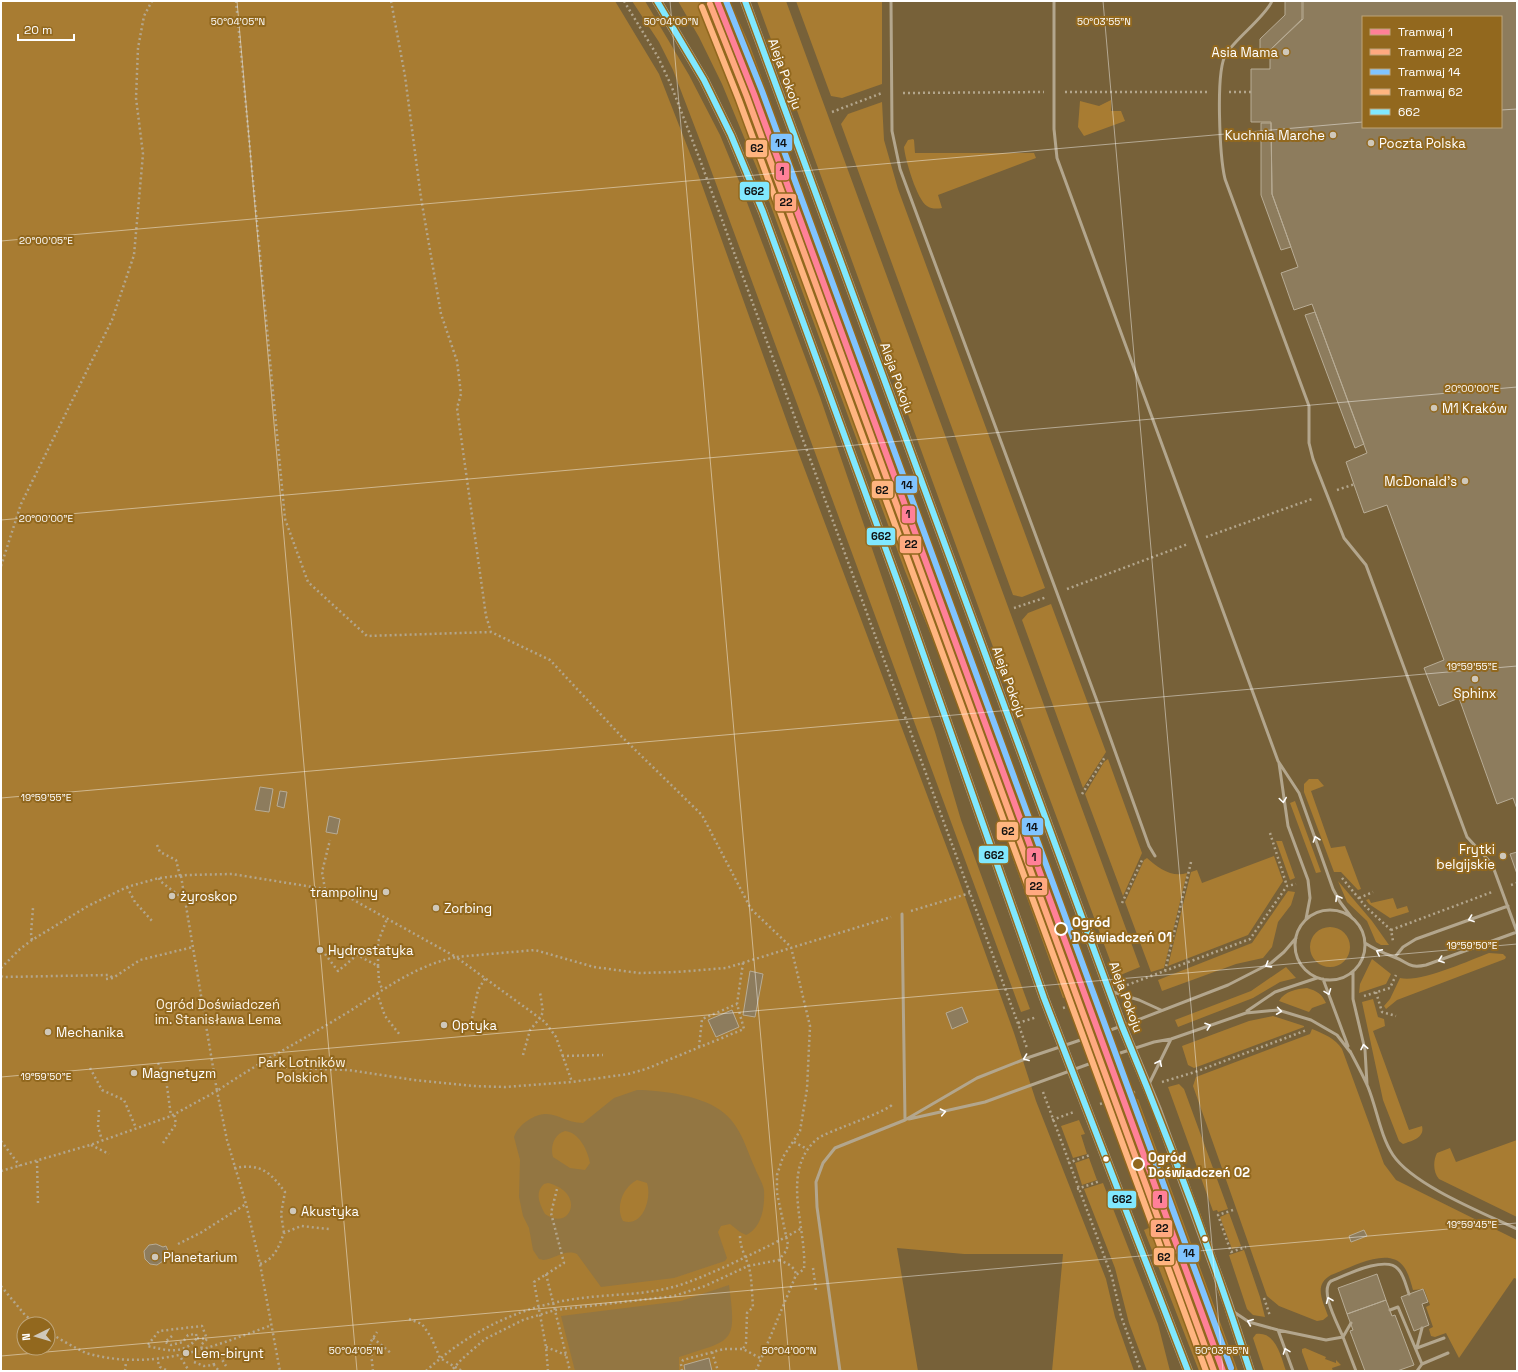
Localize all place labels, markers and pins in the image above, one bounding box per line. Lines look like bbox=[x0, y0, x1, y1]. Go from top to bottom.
place label: Asia Mama bbox=[1212, 44, 1279, 61]
marker: Asia Mama bbox=[1281, 47, 1291, 57]
place label: Kuchnia Marche bbox=[1225, 127, 1325, 144]
marker: Kuchnia Marche bbox=[1328, 130, 1338, 140]
place label: Poczta Polska bbox=[1379, 135, 1466, 152]
marker: Poczta Polska bbox=[1366, 138, 1376, 148]
place label: M1 Kraków bbox=[1442, 400, 1507, 417]
marker: M1 Kraków bbox=[1429, 403, 1439, 413]
place label: McDonald's bbox=[1384, 473, 1457, 490]
marker: McDonald's bbox=[1460, 476, 1470, 486]
marker: Sphinx bbox=[1470, 674, 1480, 684]
place label: Sphinx bbox=[1453, 685, 1497, 702]
place label: Frytki belgijskie bbox=[1436, 841, 1495, 873]
marker: Frytki belgijskie bbox=[1498, 851, 1508, 861]
place label: trampoliny bbox=[310, 884, 378, 901]
marker: trampoliny bbox=[381, 887, 391, 897]
place label: żyroskop bbox=[180, 888, 237, 905]
marker: żyroskop bbox=[167, 891, 177, 901]
place label: Zorbing bbox=[444, 900, 492, 917]
marker: Zorbing bbox=[431, 903, 441, 913]
place label: Ogród Doświadczeń 01 bbox=[1072, 914, 1172, 946]
marker: Ogród Doświadczeń 01 bbox=[1054, 922, 1068, 936]
place label: Hydrostatyka bbox=[328, 942, 414, 959]
marker: Hydrostatyka bbox=[315, 945, 325, 955]
place label: Optyka bbox=[452, 1017, 498, 1034]
marker: Optyka bbox=[439, 1020, 449, 1030]
place label: Mechanika bbox=[56, 1024, 124, 1041]
marker: Mechanika bbox=[43, 1027, 53, 1037]
place label: Magnetyzm bbox=[142, 1065, 216, 1082]
marker: Magnetyzm bbox=[129, 1068, 139, 1078]
place label: Ogród Doświadczeń 02 bbox=[1148, 1149, 1250, 1181]
unlabelled marker bbox=[1101, 1154, 1111, 1164]
marker: Ogród Doświadczeń 02 bbox=[1131, 1157, 1145, 1171]
place label: Akustyka bbox=[301, 1203, 360, 1220]
marker: Akustyka bbox=[288, 1206, 298, 1216]
unlabelled marker bbox=[1200, 1234, 1210, 1244]
place label: Planetarium bbox=[163, 1249, 238, 1266]
marker: Planetarium bbox=[150, 1252, 160, 1262]
place label: Lem-birynt bbox=[194, 1345, 264, 1362]
marker: Lem-birynt bbox=[181, 1348, 191, 1358]

